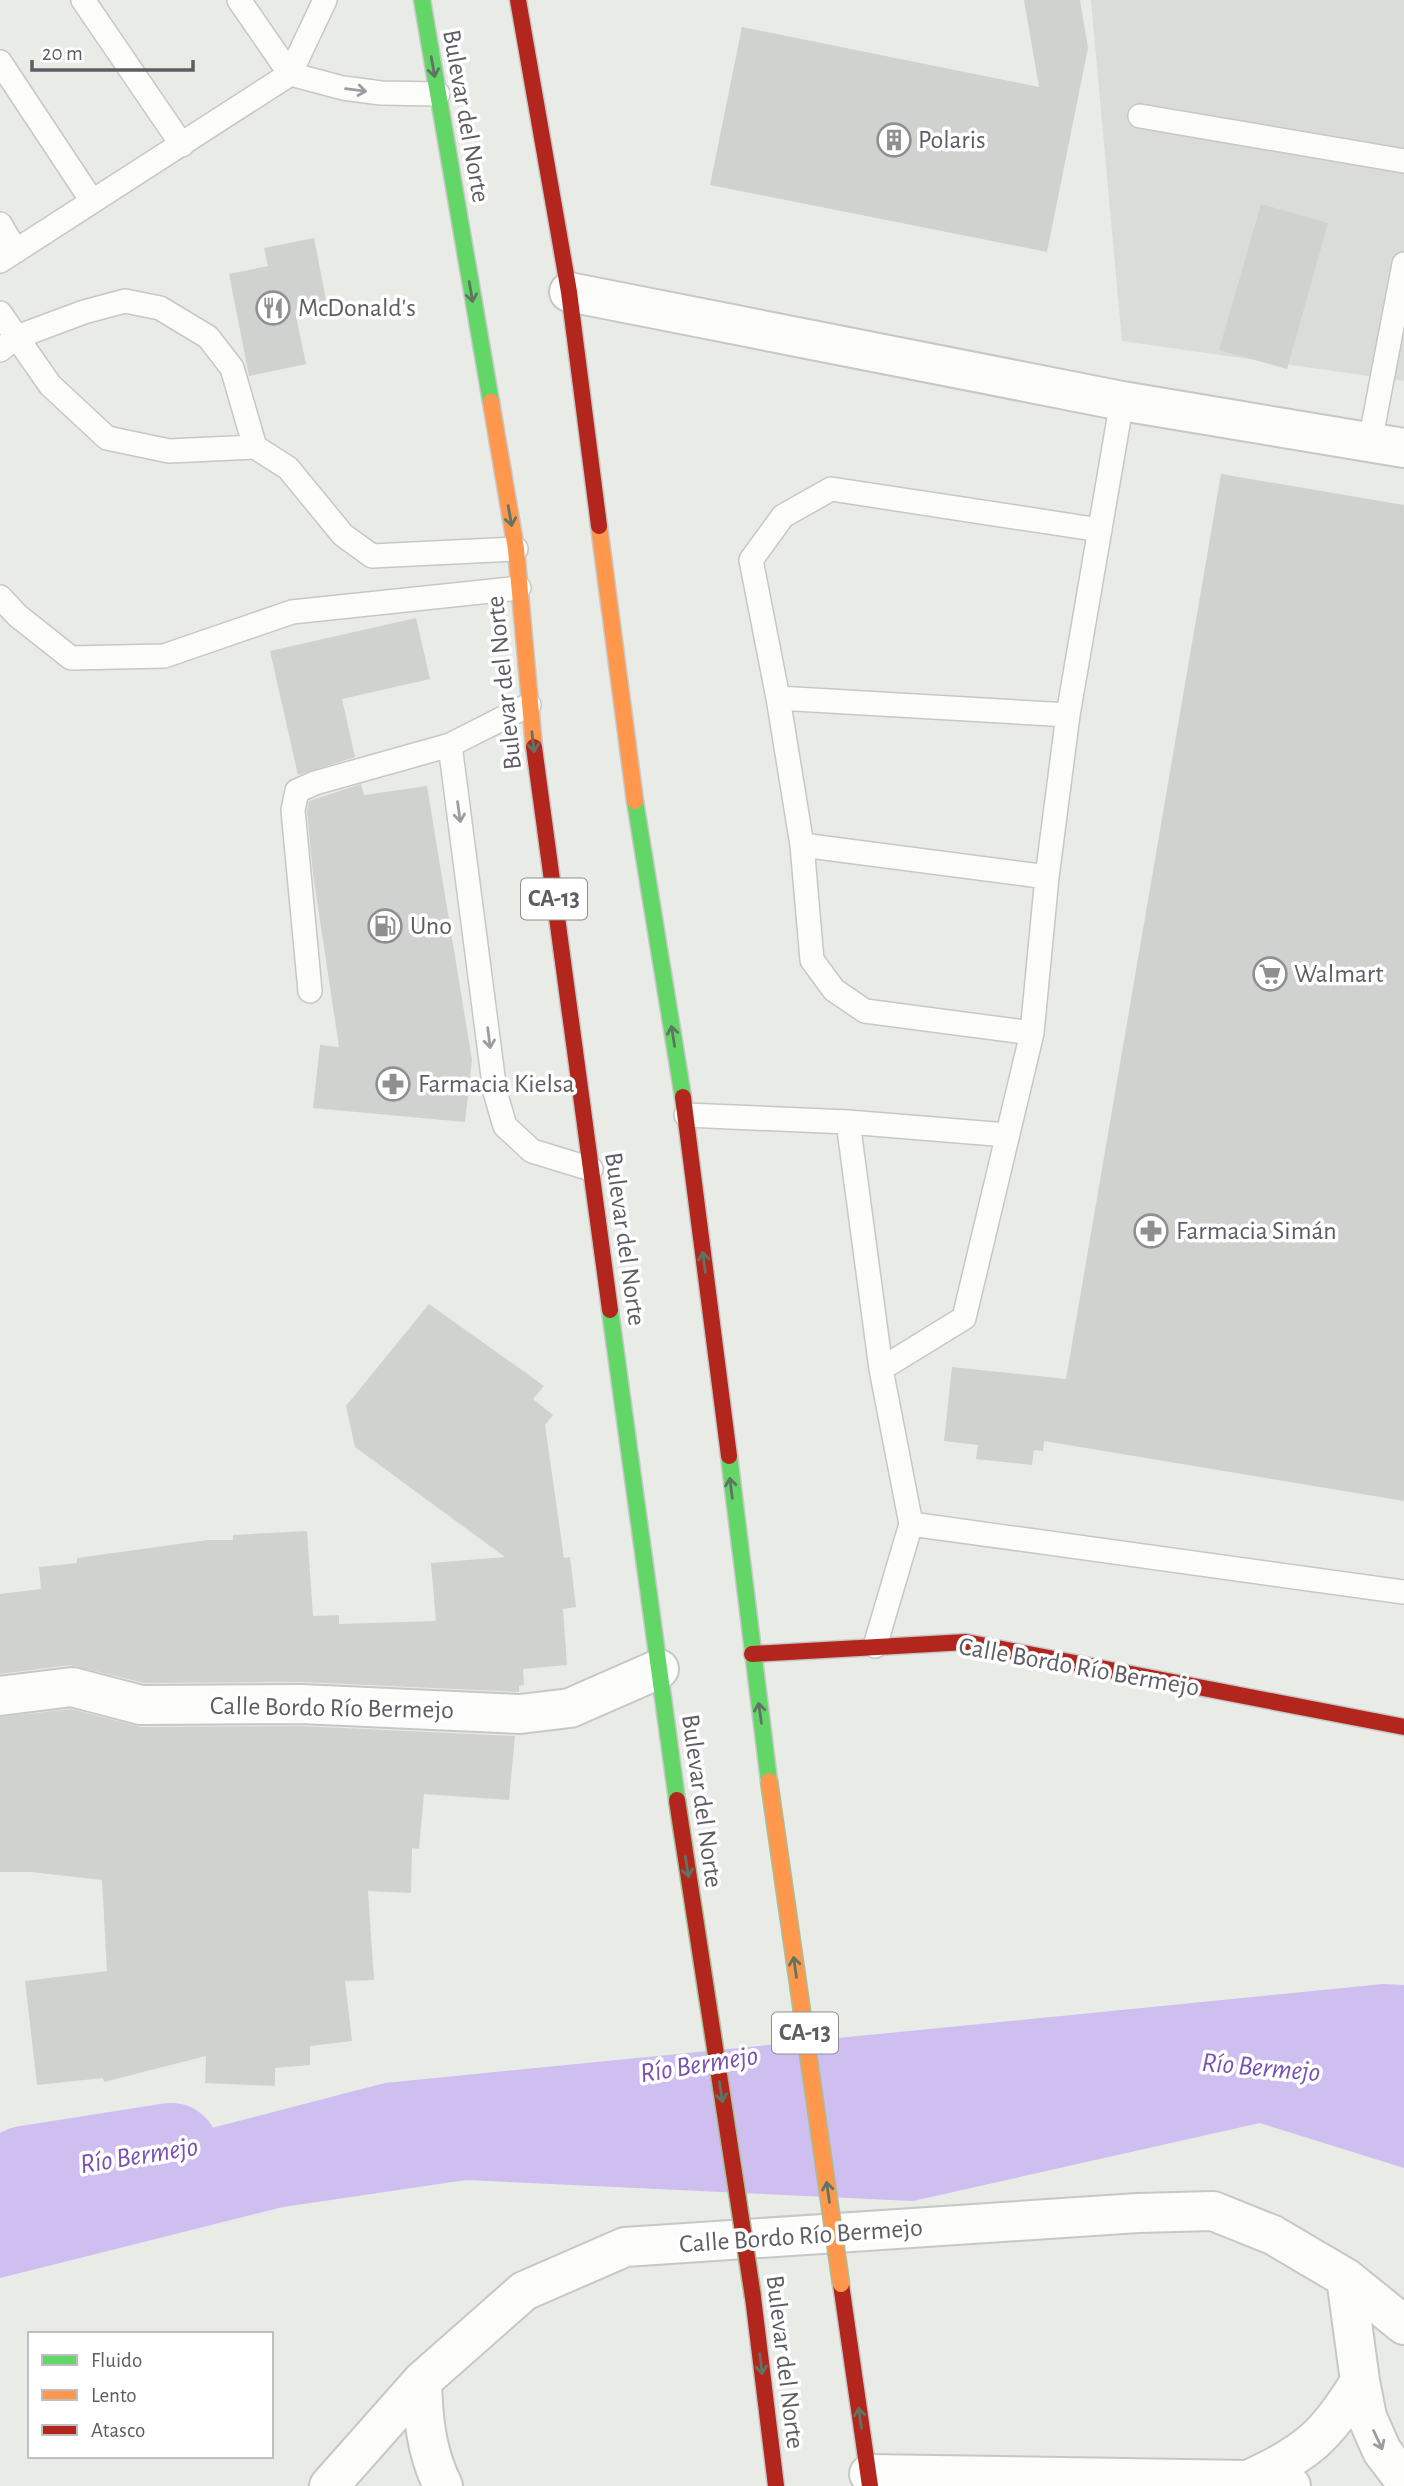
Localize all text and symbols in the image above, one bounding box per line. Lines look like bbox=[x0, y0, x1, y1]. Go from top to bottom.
scale bar bbox=[32, 28, 192, 72]
street label: Bulevar del Norte bbox=[438, 28, 494, 204]
text: 20 m bbox=[42, 43, 83, 64]
one-way arrow bbox=[427, 55, 440, 78]
one-way arrow bbox=[344, 83, 367, 96]
building icon: Polaris bbox=[875, 121, 913, 159]
place label: Polaris bbox=[918, 127, 986, 153]
one-way arrow bbox=[465, 280, 478, 303]
restaurant icon: McDonald's bbox=[254, 289, 292, 327]
place label: McDonald's bbox=[298, 295, 416, 321]
one-way arrow bbox=[504, 504, 517, 527]
street label: Bulevar del Norte bbox=[482, 595, 526, 771]
one-way arrow bbox=[527, 730, 540, 753]
one-way arrow bbox=[453, 801, 466, 823]
road number: CA-13 bbox=[521, 878, 587, 919]
fuel station icon: Uno bbox=[366, 907, 404, 945]
place label: Uno bbox=[410, 913, 452, 939]
supermarket icon: Walmart bbox=[1251, 955, 1289, 993]
place label: Walmart bbox=[1294, 961, 1384, 987]
one-way arrow bbox=[482, 1026, 495, 1049]
one-way arrow bbox=[666, 1026, 679, 1048]
pharmacy icon: Farmacia Kielsa bbox=[374, 1065, 412, 1103]
place label: Farmacia Kielsa bbox=[418, 1071, 575, 1097]
street label: Bulevar del Norte bbox=[600, 1151, 650, 1327]
pharmacy icon: Farmacia Simán bbox=[1132, 1212, 1170, 1250]
place label: Farmacia Simán bbox=[1176, 1218, 1337, 1244]
one-way arrow bbox=[697, 1251, 710, 1274]
one-way arrow bbox=[725, 1477, 738, 1500]
street label: Calle Bordo Río Bermejo bbox=[957, 1633, 1201, 1701]
street label: Calle Bordo Río Bermejo bbox=[210, 1693, 454, 1723]
one-way arrow bbox=[753, 1703, 766, 1725]
street label: Bulevar del Norte bbox=[677, 1713, 727, 1889]
one-way arrow bbox=[681, 1856, 694, 1878]
one-way arrow bbox=[789, 1956, 802, 1979]
road number: CA-13 bbox=[772, 2012, 838, 2054]
water label: Río Bermejo bbox=[638, 2042, 760, 2088]
water label: Río Bermejo bbox=[1201, 2049, 1321, 2087]
one-way arrow bbox=[715, 2080, 728, 2103]
water label: Río Bermejo bbox=[78, 2133, 200, 2179]
one-way arrow bbox=[821, 2181, 834, 2204]
street label: Calle Bordo Río Bermejo bbox=[678, 2215, 924, 2257]
street label: Bulevar del Norte bbox=[761, 2274, 809, 2450]
legend bbox=[28, 2332, 273, 2458]
text: Fluido bbox=[91, 2350, 142, 2371]
one-way arrow bbox=[754, 2353, 767, 2375]
text: Lento bbox=[91, 2385, 137, 2406]
one-way arrow bbox=[854, 2408, 867, 2430]
text: Atasco bbox=[91, 2420, 145, 2441]
one-way arrow bbox=[1372, 2430, 1385, 2451]

